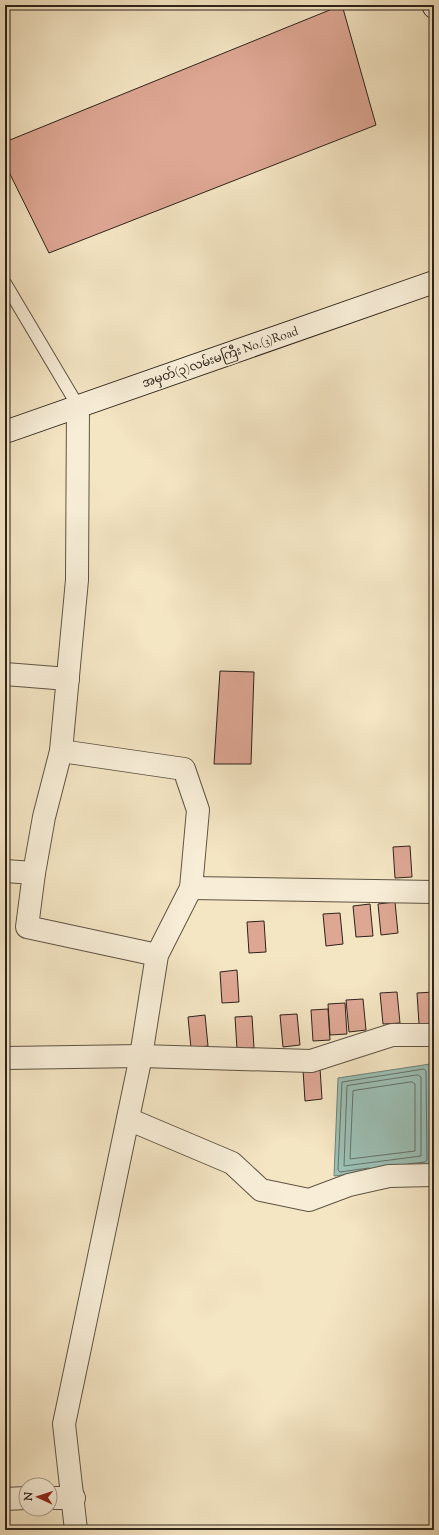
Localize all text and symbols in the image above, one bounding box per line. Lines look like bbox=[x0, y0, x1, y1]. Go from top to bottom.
street label: အမှတ်(၃)လမ်းမကြီး No.(3)Road bbox=[139, 322, 301, 393]
north arrow bbox=[18, 1477, 58, 1517]
text: N bbox=[21, 1492, 37, 1502]

